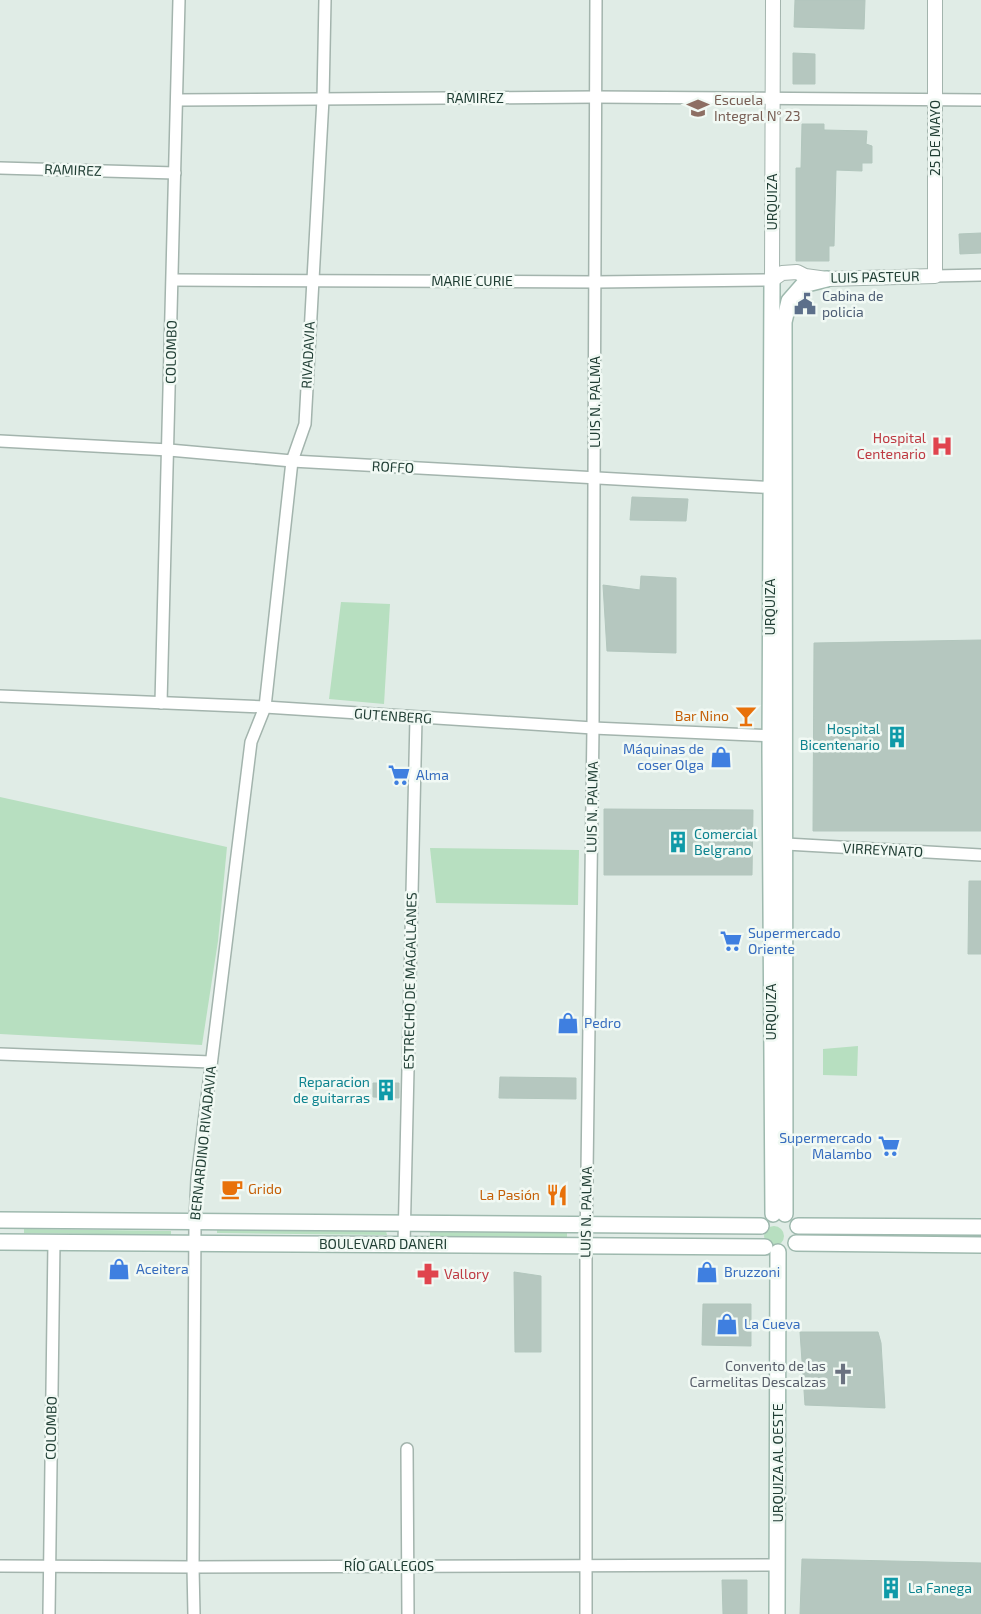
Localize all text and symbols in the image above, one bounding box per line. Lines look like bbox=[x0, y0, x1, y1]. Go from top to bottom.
street label: RAMIREZ bbox=[446, 89, 504, 106]
place label: Escuela Integral N° 23 bbox=[714, 91, 800, 124]
school or university icon: Escuela Integral N° 23 bbox=[685, 95, 711, 121]
street label: 25 DE MAYO bbox=[926, 100, 943, 176]
street label: RAMIREZ bbox=[44, 160, 102, 179]
street label: URQUIZA bbox=[763, 173, 780, 230]
street label: LUIS PASTEUR bbox=[830, 267, 920, 286]
street label: MARIE CURIE bbox=[431, 272, 513, 289]
place label: Cabina de policia bbox=[822, 287, 884, 320]
public building icon: Cabina de policia bbox=[792, 291, 818, 317]
street label: COLOMBO bbox=[161, 320, 180, 384]
street label: RIVADAVIA bbox=[297, 321, 318, 389]
street label: LUIS N. PALMA bbox=[586, 356, 603, 448]
place label: Hospital Centenario bbox=[857, 429, 927, 462]
hospital icon: Hospital Centenario bbox=[929, 433, 955, 459]
street label: ROFFO bbox=[371, 457, 415, 476]
street label: URQUIZA bbox=[761, 578, 778, 635]
bar icon: Bar Nino bbox=[733, 703, 759, 729]
street label: GUTENBERG bbox=[354, 704, 433, 727]
place label: Bar Nino bbox=[675, 707, 729, 724]
place label: Hospital Bicentenario bbox=[800, 720, 881, 753]
building icon: Hospital Bicentenario bbox=[884, 724, 910, 750]
place label: Máquinas de coser Olga bbox=[623, 740, 704, 773]
shop icon: Máquinas de coser Olga bbox=[708, 744, 734, 770]
street label: LUIS N. PALMA bbox=[582, 761, 601, 853]
supermarket icon: Alma bbox=[386, 762, 412, 788]
place label: Alma bbox=[416, 766, 449, 783]
place label: Comercial Belgrano bbox=[694, 825, 758, 858]
building icon: Comercial Belgrano bbox=[665, 829, 691, 855]
street label: VIRREYNATO bbox=[842, 839, 924, 860]
street label: ESTRECHO DE MAGALLANES bbox=[399, 892, 420, 1070]
place label: Supermercado Oriente bbox=[748, 924, 841, 957]
supermarket icon: Supermercado Oriente bbox=[718, 928, 744, 954]
street label: URQUIZA bbox=[762, 983, 779, 1040]
shop icon: Pedro bbox=[555, 1010, 581, 1036]
place label: Pedro bbox=[584, 1014, 621, 1031]
street label: BERNARDINO RIVADAVIA bbox=[186, 1065, 219, 1221]
place label: Reparacion de guitarras bbox=[293, 1073, 370, 1106]
building icon: Reparacion de guitarras bbox=[373, 1077, 399, 1103]
place label: Supermercado Malambo bbox=[779, 1129, 872, 1162]
supermarket icon: Supermercado Malambo bbox=[876, 1133, 902, 1159]
street label: LUIS N. PALMA bbox=[576, 1166, 595, 1258]
cafe icon: Grido bbox=[219, 1176, 245, 1202]
place label: Grido bbox=[248, 1180, 282, 1197]
restaurant icon: La Pasión bbox=[544, 1182, 570, 1208]
place label: La Pasión bbox=[479, 1186, 540, 1203]
street label: BOULEVARD DANERI bbox=[319, 1235, 447, 1252]
shop icon: Aceitera bbox=[106, 1256, 132, 1282]
shop icon: Bruzzoni bbox=[694, 1259, 720, 1285]
place label: Aceitera bbox=[136, 1260, 189, 1277]
pharmacy icon: Vallory bbox=[415, 1261, 441, 1287]
place label: Bruzzoni bbox=[724, 1263, 780, 1280]
place label: Vallory bbox=[444, 1265, 490, 1282]
shop icon: La Cueva bbox=[714, 1311, 740, 1337]
place label: La Cueva bbox=[744, 1315, 800, 1332]
place label: Convento de las Carmelitas Descalzas bbox=[690, 1357, 826, 1390]
church icon: Convento de las Carmelitas Descalzas bbox=[830, 1361, 856, 1387]
street label: COLOMBO bbox=[41, 1396, 60, 1460]
street label: URQUIZA AL OESTE bbox=[769, 1403, 786, 1523]
street label: RÍO GALLEGOS bbox=[344, 1557, 434, 1574]
building icon: La Fanega bbox=[878, 1575, 904, 1601]
place label: La Fanega bbox=[908, 1579, 972, 1596]

